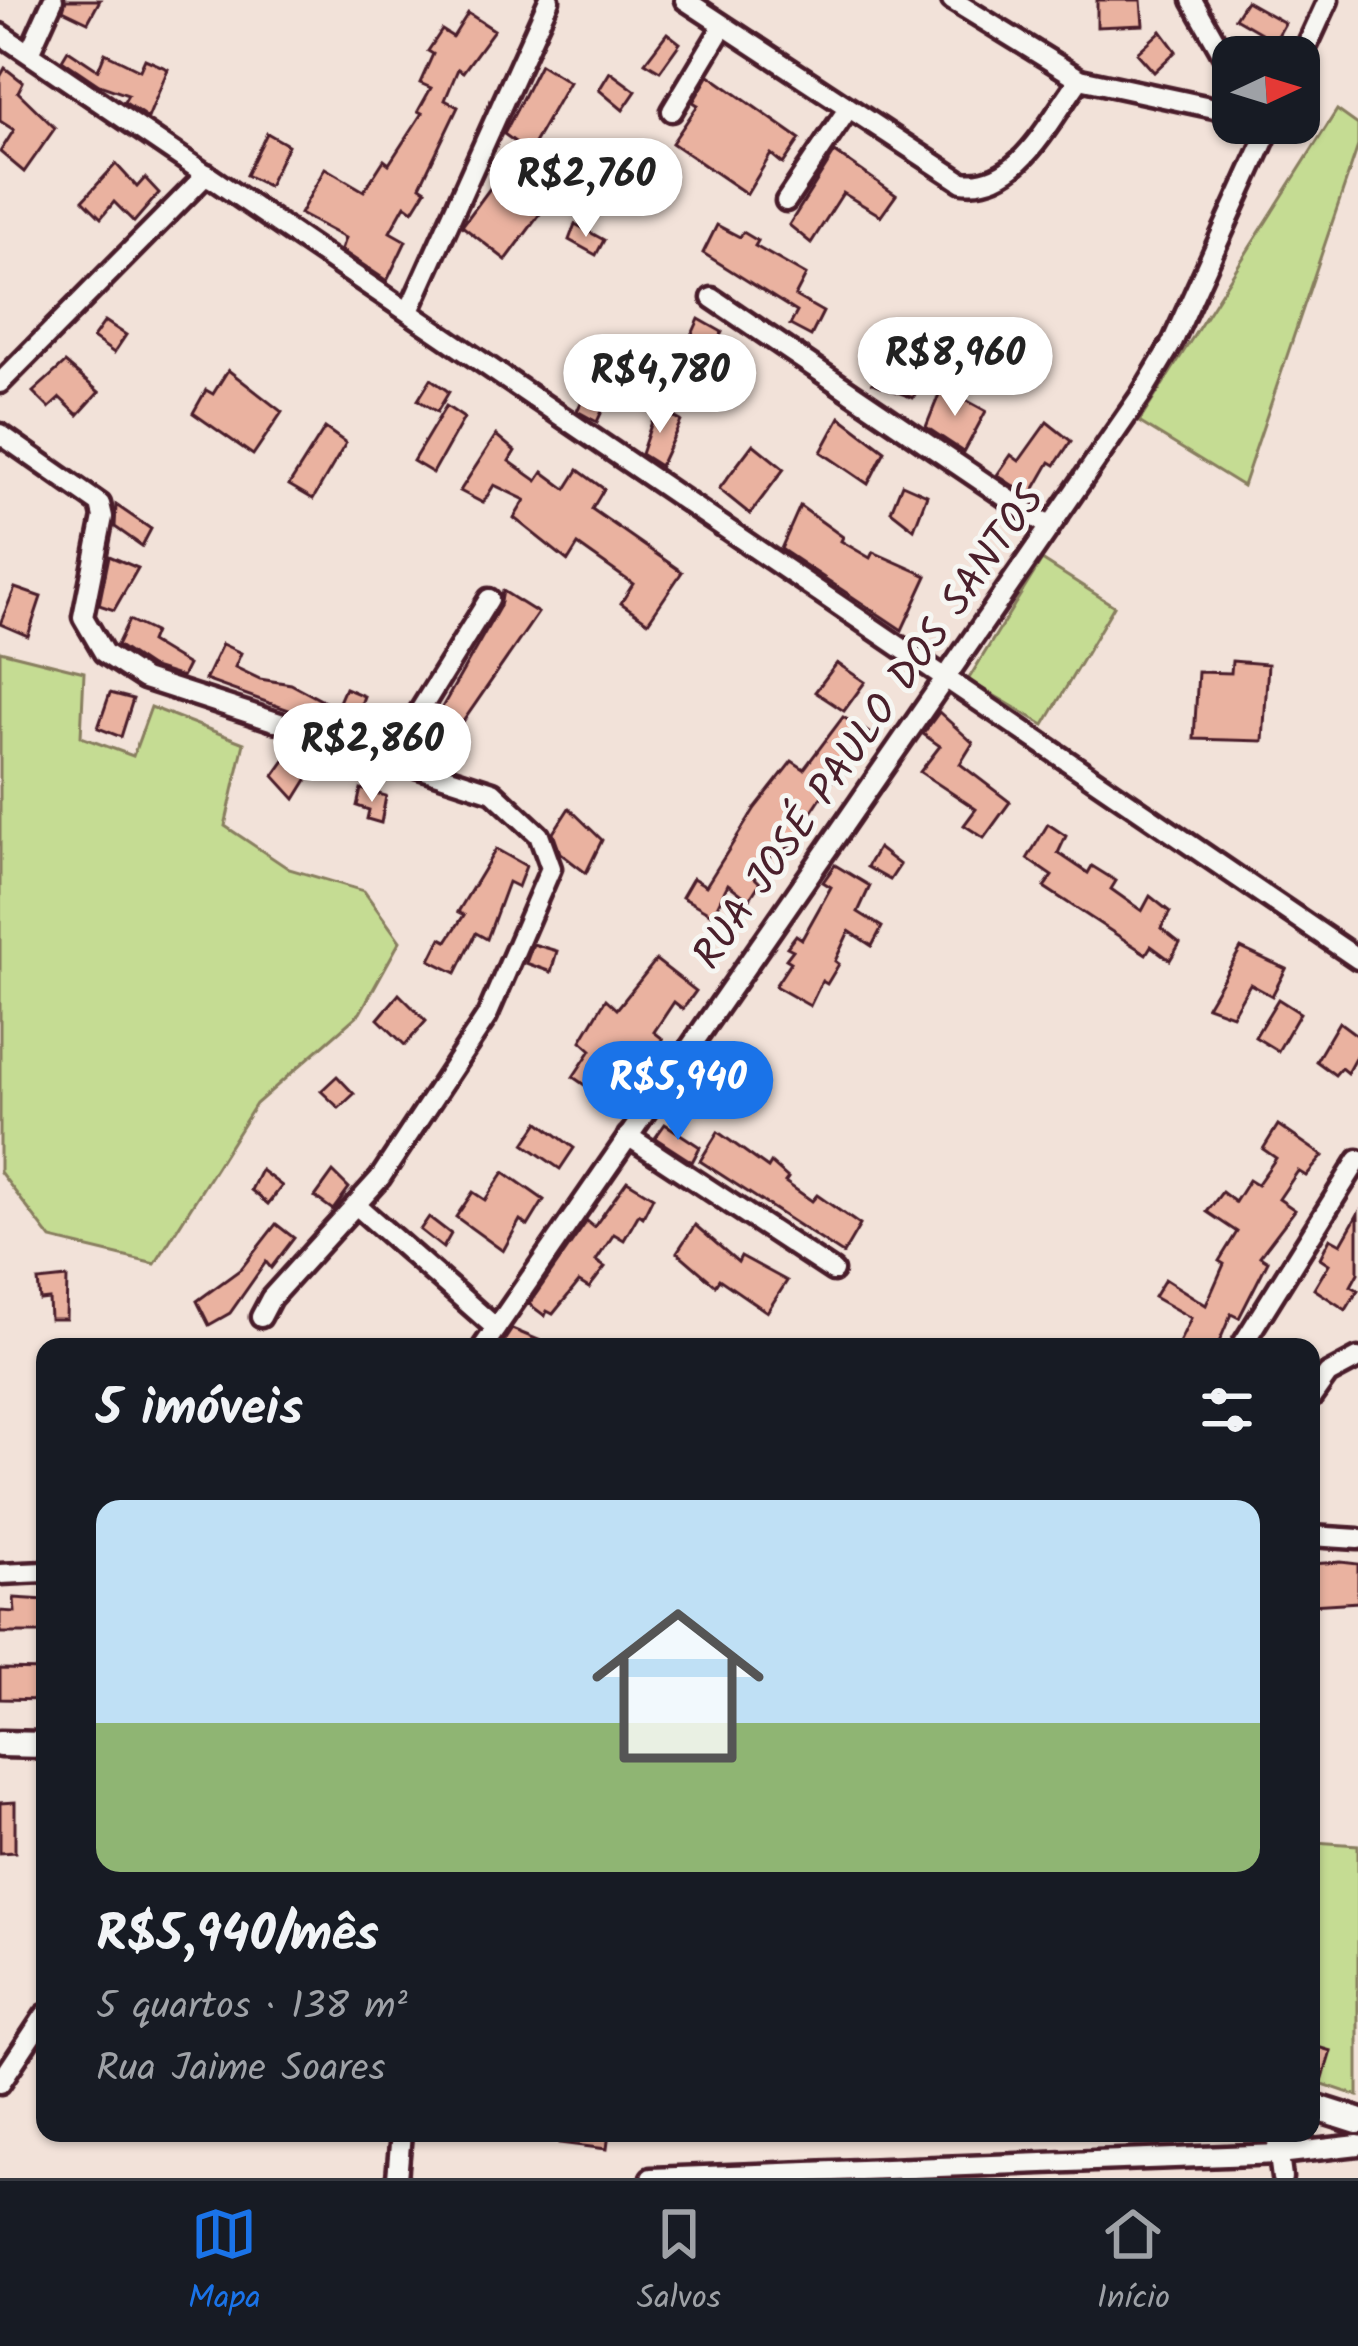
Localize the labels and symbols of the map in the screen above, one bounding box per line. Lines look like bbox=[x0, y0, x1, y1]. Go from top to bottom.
north arrow bbox=[1212, 36, 1320, 144]
pin: R$2,760 bbox=[475, 138, 697, 240]
pin: R$8,960 bbox=[844, 317, 1066, 419]
pin: R$4,780 bbox=[549, 334, 771, 436]
street label: RUA JOSÉ PAULO DOS SANTOS bbox=[676, 472, 1063, 984]
pin: R$2,860 bbox=[261, 703, 483, 805]
pin: R$5,940 bbox=[567, 1041, 789, 1143]

